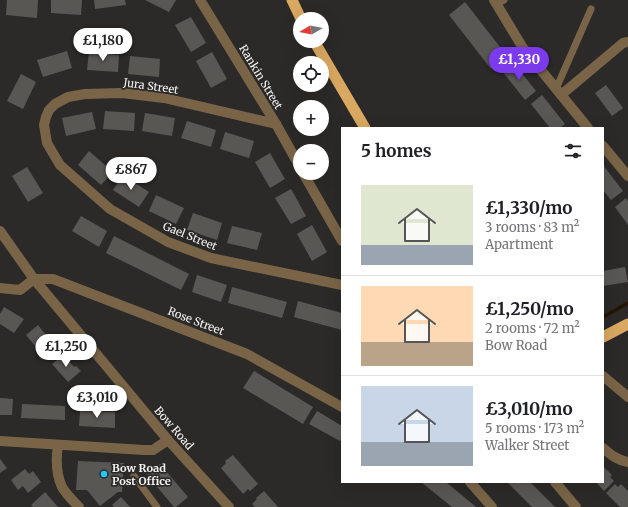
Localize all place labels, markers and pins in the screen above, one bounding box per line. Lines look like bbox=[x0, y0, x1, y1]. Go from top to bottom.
pin: £1,180 bbox=[70, 28, 136, 62]
pin: £1,330 bbox=[486, 47, 552, 81]
pin: £867 bbox=[107, 157, 155, 191]
pin: £1,250 bbox=[33, 334, 99, 368]
pin: £3,010 bbox=[64, 385, 130, 419]
place label: Bow Road Post Office bbox=[112, 461, 171, 488]
marker: Bow Road Post Office bbox=[99, 469, 109, 479]

